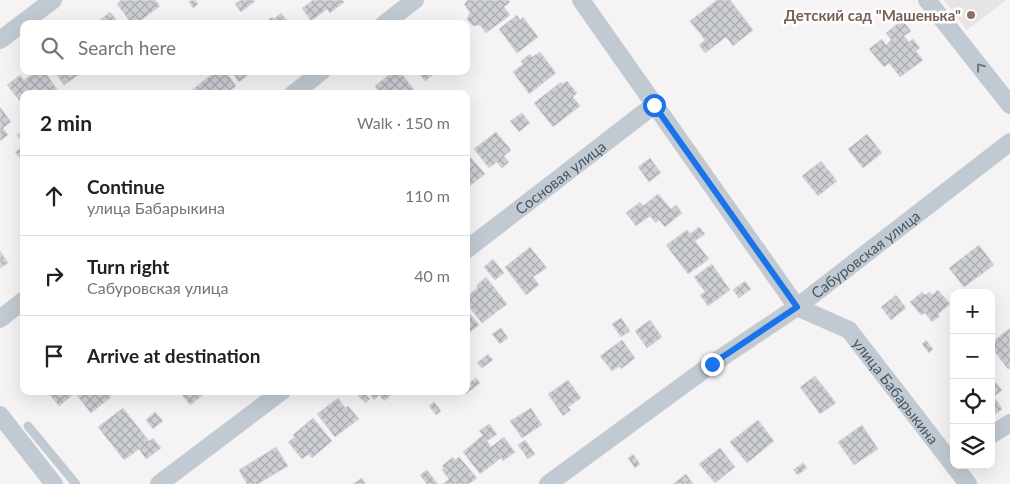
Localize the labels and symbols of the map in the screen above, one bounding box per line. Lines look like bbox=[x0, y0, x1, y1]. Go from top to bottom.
place label: Детский сад "Машенька" bbox=[784, 6, 961, 24]
marker: Детский сад "Машенька" bbox=[965, 9, 977, 21]
one-way arrow bbox=[977, 64, 985, 73]
route start bbox=[643, 94, 666, 117]
street label: Сосновая улица bbox=[511, 137, 609, 218]
street label: Сабуровская улица bbox=[807, 206, 923, 302]
street label: улица Бабарыкина bbox=[849, 334, 943, 447]
route end bbox=[701, 353, 724, 376]

